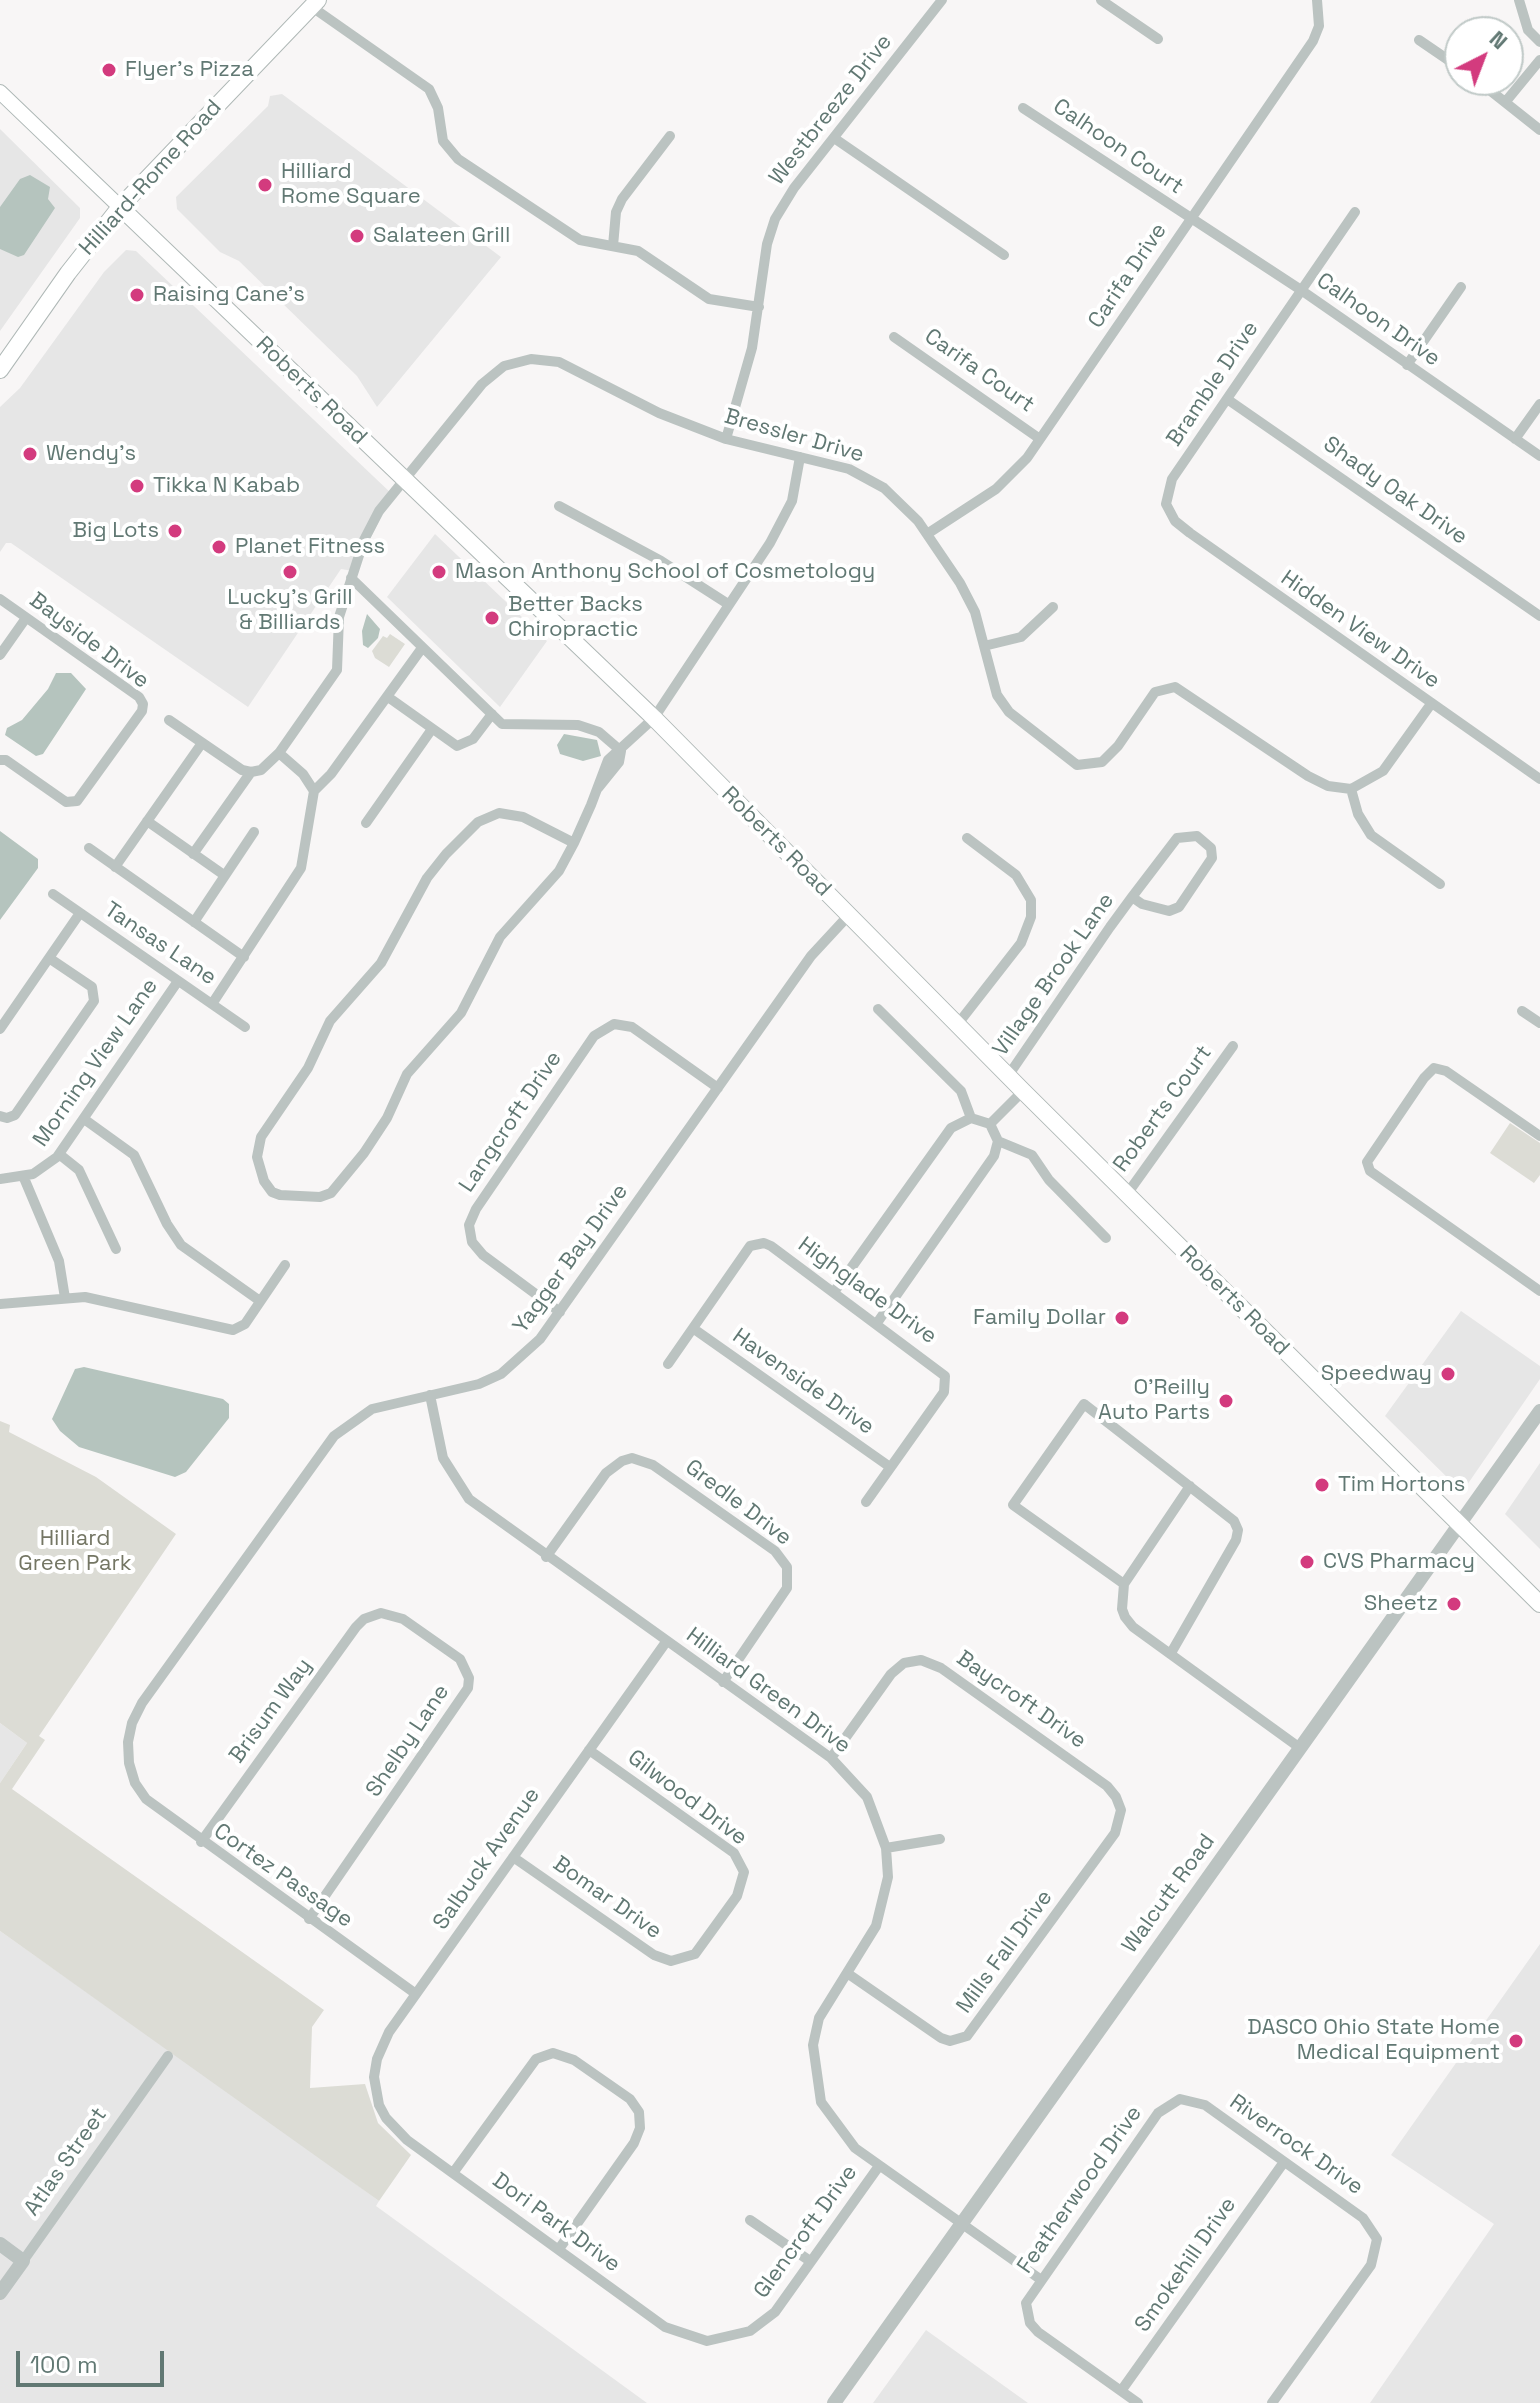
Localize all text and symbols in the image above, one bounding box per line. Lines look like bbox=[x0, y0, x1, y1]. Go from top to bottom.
north arrow bbox=[1444, 16, 1524, 96]
text: N bbox=[1484, 24, 1514, 55]
street label: Westbreeze Drive bbox=[764, 30, 898, 190]
place label: Flyer's Pizza bbox=[125, 57, 254, 83]
marker: Flyer's Pizza bbox=[100, 61, 118, 79]
street label: Calhoon Court bbox=[1048, 94, 1188, 200]
street label: Hilliard-Rome Road bbox=[74, 95, 228, 261]
place label: Hilliard Rome Square bbox=[281, 159, 421, 210]
marker: Hilliard Rome Square bbox=[256, 176, 274, 194]
street label: Carifa Drive bbox=[1083, 218, 1173, 334]
place label: Salateen Grill bbox=[373, 223, 510, 249]
marker: Salateen Grill bbox=[348, 227, 366, 245]
street label: Calhoon Drive bbox=[1311, 268, 1445, 372]
place label: Raising Cane's bbox=[153, 282, 305, 308]
marker: Raising Cane's bbox=[128, 286, 146, 304]
street label: Bramble Drive bbox=[1162, 317, 1264, 451]
street label: Carifa Court bbox=[919, 324, 1039, 418]
street label: Roberts Road bbox=[250, 331, 372, 451]
street label: Bressler Drive bbox=[721, 404, 867, 468]
street label: Shady Oak Drive bbox=[1318, 431, 1472, 551]
place label: Wendy's bbox=[46, 441, 136, 467]
marker: Wendy's bbox=[21, 445, 39, 463]
place label: Tikka N Kabab bbox=[153, 473, 300, 499]
marker: Tikka N Kabab bbox=[128, 477, 146, 495]
place label: Big Lots bbox=[72, 518, 159, 544]
marker: Big Lots bbox=[166, 522, 184, 540]
place label: Planet Fitness bbox=[235, 534, 385, 560]
marker: Planet Fitness bbox=[210, 538, 228, 556]
place label: Mason Anthony School of Cosmetology bbox=[455, 559, 875, 585]
marker: Lucky's Grill & Billiards bbox=[281, 563, 299, 581]
marker: Mason Anthony School of Cosmetology bbox=[430, 563, 448, 581]
street label: Hidden View Drive bbox=[1275, 565, 1445, 695]
place label: Lucky's Grill & Billiards bbox=[227, 585, 353, 636]
street label: Bayside Drive bbox=[24, 587, 154, 695]
place label: Better Backs Chiropractic bbox=[508, 592, 643, 644]
marker: Better Backs Chiropractic bbox=[483, 609, 501, 627]
street label: Roberts Road bbox=[716, 782, 836, 902]
street label: Village Brook Lane bbox=[988, 888, 1120, 1062]
street label: Tansas Lane bbox=[99, 897, 221, 991]
street label: Morning View Lane bbox=[28, 974, 164, 1152]
street label: Roberts Court bbox=[1108, 1041, 1218, 1177]
street label: Langcroft Drive bbox=[454, 1047, 568, 1197]
street label: Yagger Bay Drive bbox=[508, 1179, 634, 1339]
street label: Highglade Drive bbox=[793, 1232, 941, 1350]
street label: Roberts Road bbox=[1174, 1241, 1294, 1361]
place label: Family Dollar bbox=[973, 1305, 1106, 1331]
marker: Family Dollar bbox=[1113, 1309, 1131, 1327]
street label: Havenside Drive bbox=[727, 1323, 879, 1441]
place label: Speedway bbox=[1321, 1361, 1432, 1387]
marker: Speedway bbox=[1439, 1365, 1457, 1383]
place label: O'Reilly Auto Parts bbox=[1098, 1375, 1210, 1426]
marker: O'Reilly Auto Parts bbox=[1217, 1392, 1235, 1410]
street label: Gredle Drive bbox=[680, 1454, 796, 1552]
place label: Tim Hortons bbox=[1338, 1472, 1465, 1498]
marker: Tim Hortons bbox=[1313, 1476, 1331, 1494]
park label: Hilliard Green Park bbox=[18, 1526, 132, 1578]
place label: CVS Pharmacy bbox=[1323, 1549, 1475, 1575]
marker: CVS Pharmacy bbox=[1298, 1553, 1316, 1571]
place label: Sheetz bbox=[1364, 1591, 1438, 1617]
marker: Sheetz bbox=[1445, 1595, 1463, 1613]
street label: Hilliard Green Drive bbox=[681, 1623, 855, 1759]
street label: Baycroft Drive bbox=[951, 1645, 1091, 1755]
street label: Brisum Way bbox=[224, 1654, 318, 1768]
street label: Shelby Lane bbox=[361, 1680, 455, 1802]
street label: Gilwood Drive bbox=[622, 1745, 752, 1851]
street label: Salbuck Avenue bbox=[428, 1783, 546, 1935]
street label: Cortez Passage bbox=[208, 1818, 358, 1934]
street label: Walcutt Road bbox=[1117, 1829, 1221, 1959]
street label: Bomar Drive bbox=[548, 1851, 666, 1945]
street label: Mills Fall Drive bbox=[951, 1885, 1059, 2019]
place label: DASCO Ohio State Home Medical Equipment bbox=[1247, 2015, 1500, 2066]
marker: DASCO Ohio State Home Medical Equipment bbox=[1507, 2032, 1525, 2050]
street label: Riverrock Drive bbox=[1224, 2089, 1368, 2201]
street label: Featherwood Drive bbox=[1012, 2101, 1148, 2279]
street label: Atlas Street bbox=[19, 2103, 113, 2221]
street label: Glencroft Drive bbox=[749, 2160, 863, 2304]
street label: Dori Park Drive bbox=[487, 2168, 625, 2278]
street label: Smokehill Drive bbox=[1130, 2193, 1242, 2337]
scale bar bbox=[20, 2335, 168, 2385]
text: 100 m bbox=[30, 2349, 98, 2380]

